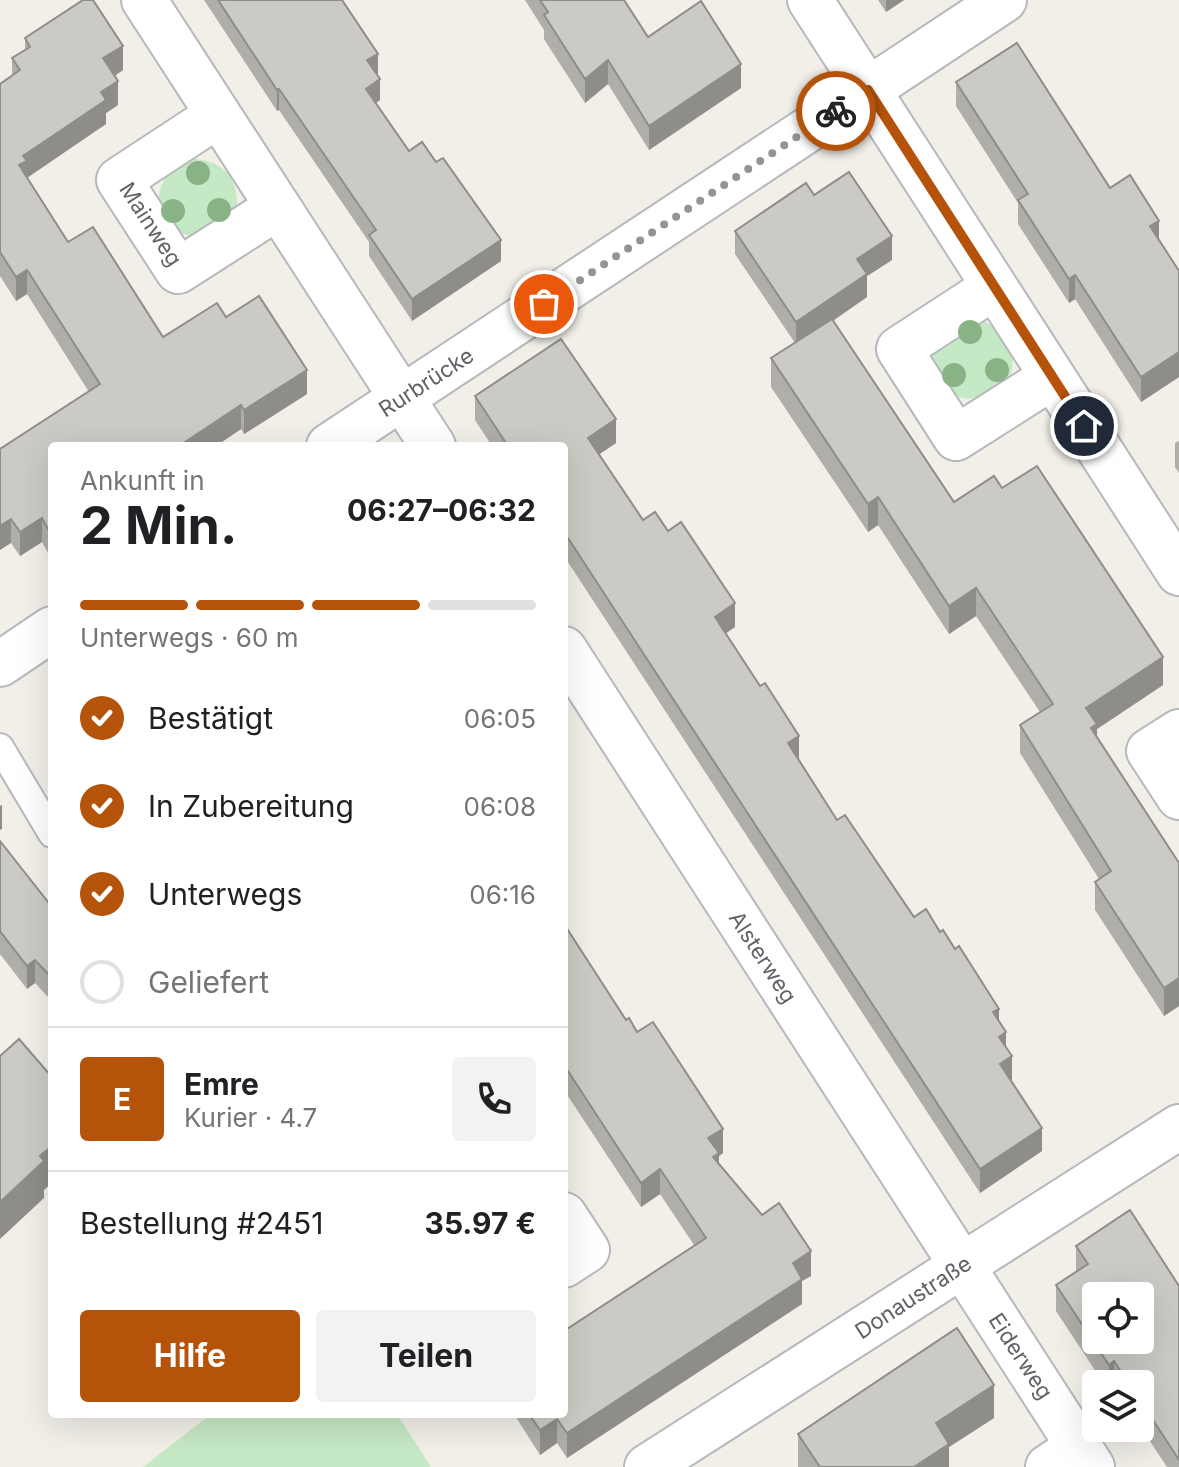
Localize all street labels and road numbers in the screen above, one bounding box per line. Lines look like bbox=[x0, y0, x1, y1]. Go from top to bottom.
street label: Mainweg bbox=[114, 177, 188, 271]
street label: Rurbrücke bbox=[374, 342, 478, 422]
street label: Alsterweg bbox=[724, 906, 802, 1008]
street label: Donaustraße bbox=[850, 1250, 976, 1344]
street label: Eiderweg bbox=[984, 1308, 1058, 1404]

